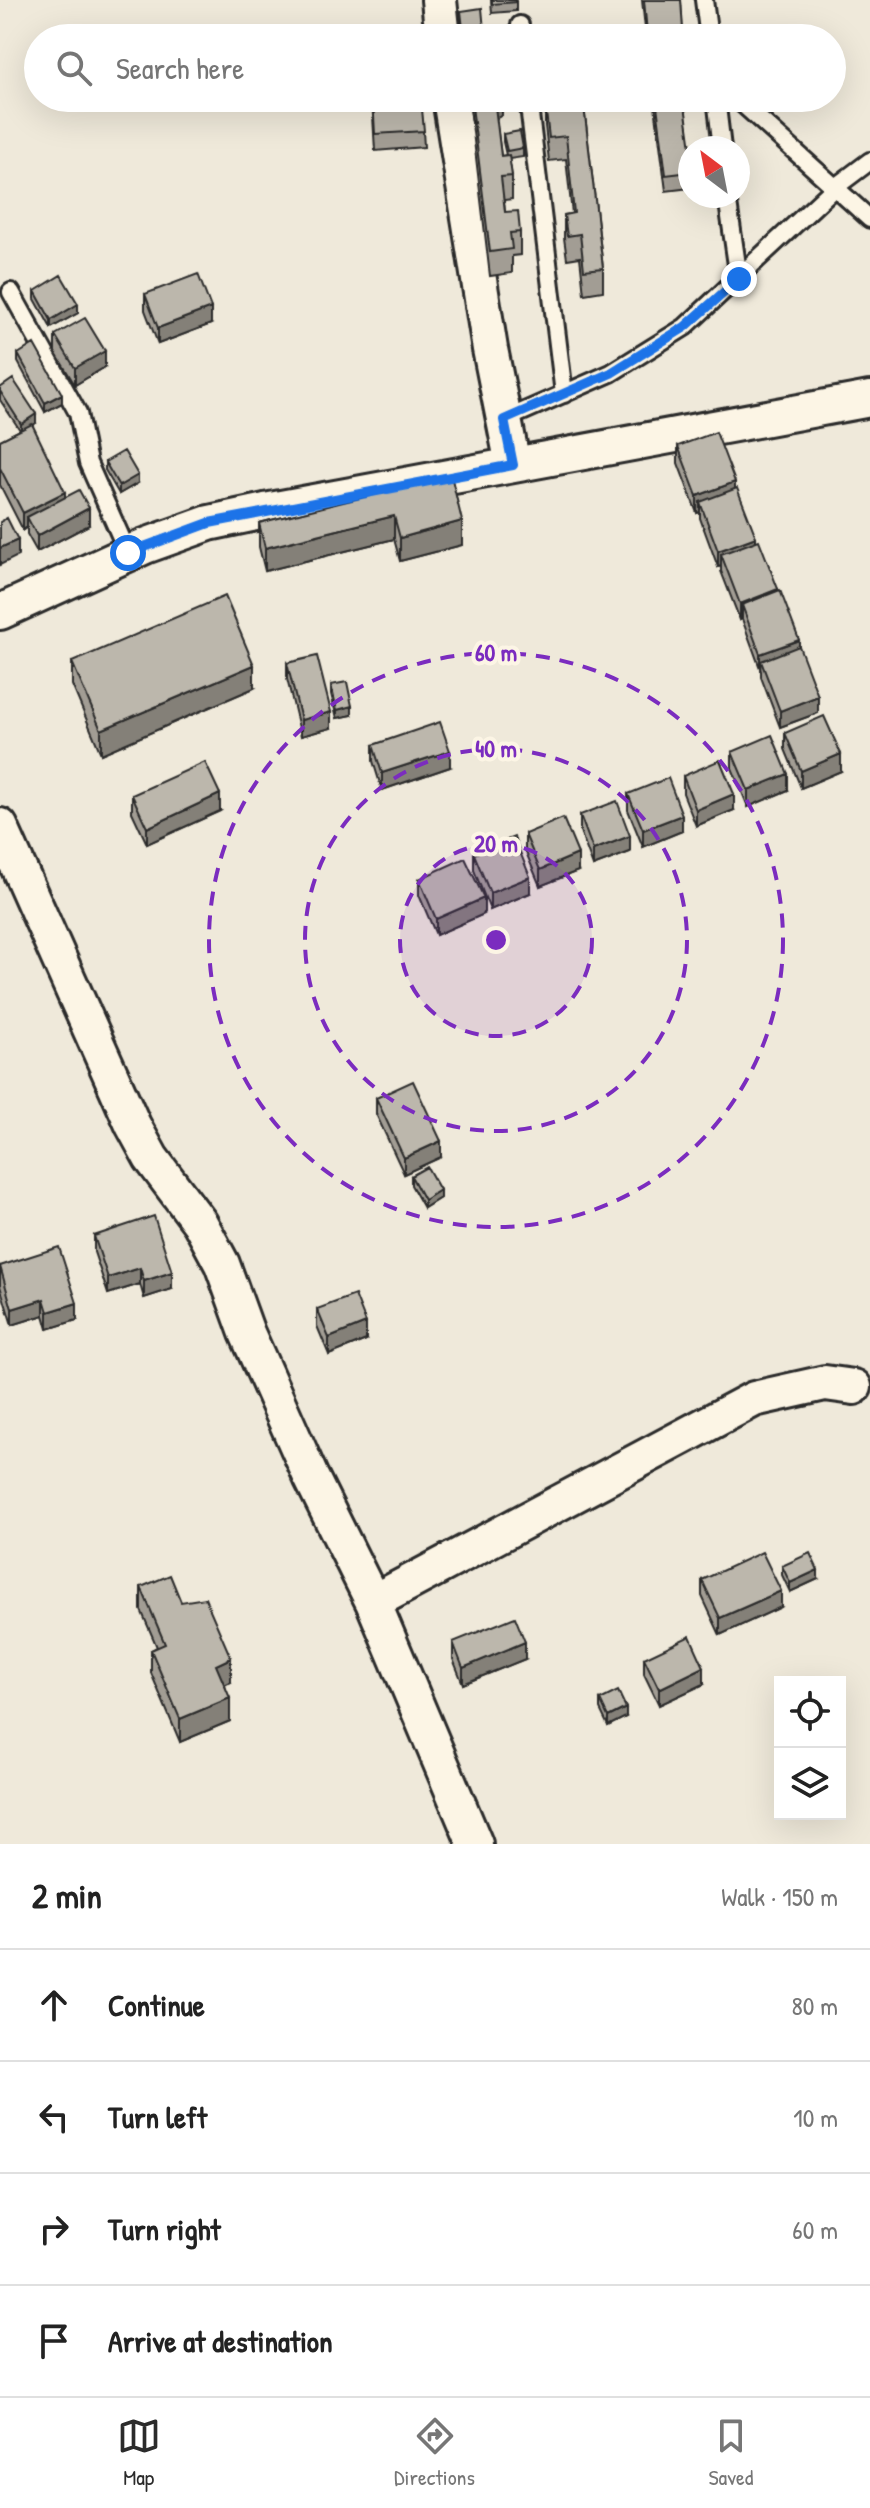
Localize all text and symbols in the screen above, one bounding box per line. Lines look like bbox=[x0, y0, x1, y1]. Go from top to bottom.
search box bbox=[24, 24, 846, 112]
icon: search bbox=[52, 46, 96, 90]
text: Search here bbox=[116, 48, 244, 88]
north arrow bbox=[678, 136, 750, 208]
route end bbox=[721, 261, 757, 297]
route start bbox=[110, 535, 146, 571]
text: 60 m bbox=[475, 636, 517, 668]
text: 40 m bbox=[475, 732, 517, 764]
text: 20 m bbox=[474, 827, 518, 859]
centre of rings bbox=[482, 926, 510, 954]
map controls bbox=[774, 1676, 846, 1820]
button: locate bbox=[774, 1676, 846, 1748]
button: layers bbox=[774, 1748, 846, 1820]
text: 2 min bbox=[32, 1873, 102, 1919]
text: Walk · 150 m bbox=[721, 1879, 838, 1914]
icon: ahead bbox=[32, 1983, 76, 2027]
text: Continue bbox=[108, 1985, 205, 2025]
text: 80 m bbox=[791, 1988, 838, 2023]
icon: left bbox=[32, 2095, 76, 2139]
text: Turn left bbox=[108, 2097, 207, 2137]
text: 10 m bbox=[793, 2100, 838, 2135]
icon: right bbox=[32, 2207, 76, 2251]
text: Turn right bbox=[108, 2209, 221, 2249]
text: 60 m bbox=[792, 2212, 838, 2247]
icon: arrive bbox=[32, 2319, 76, 2363]
text: Arrive at destination bbox=[108, 2321, 333, 2361]
tab: Map bbox=[117, 2414, 161, 2492]
tab: Directions bbox=[394, 2414, 475, 2492]
tab: Saved bbox=[708, 2414, 753, 2492]

